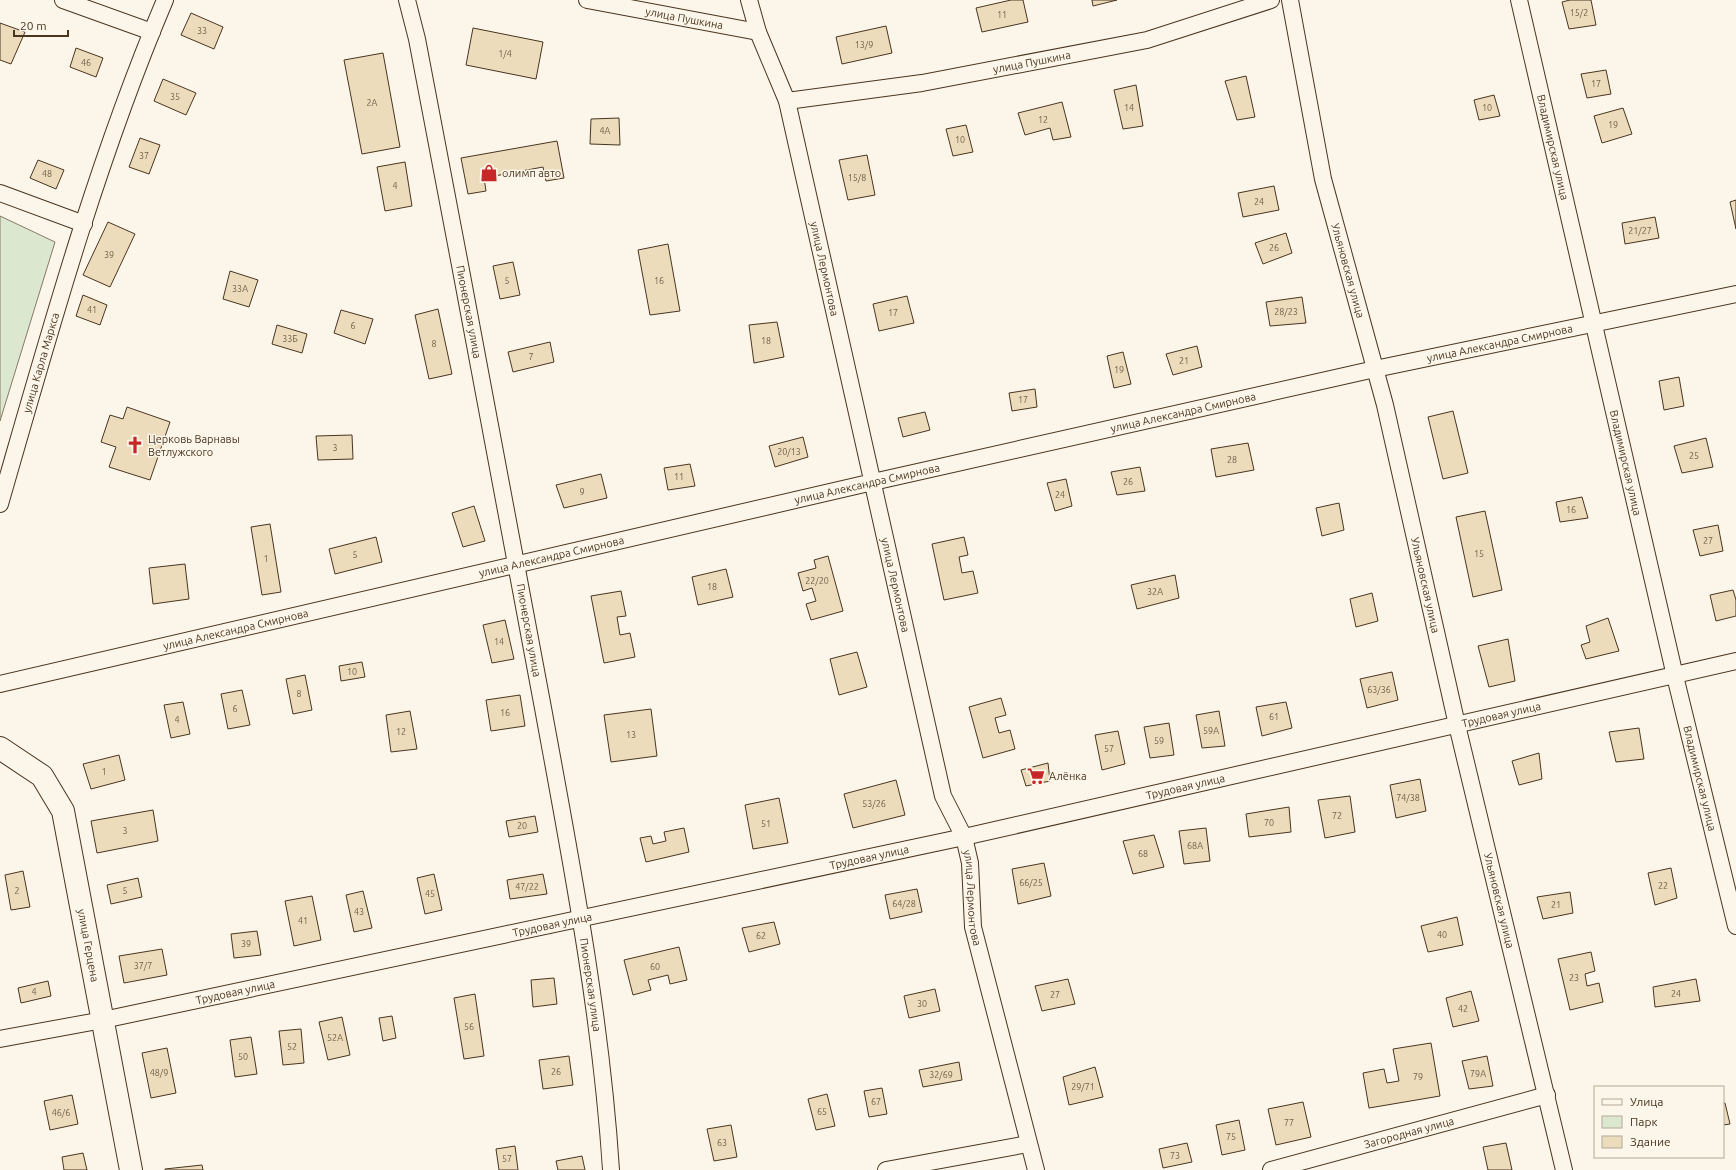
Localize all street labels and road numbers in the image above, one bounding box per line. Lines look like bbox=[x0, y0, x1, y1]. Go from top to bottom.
street label: улица Пушкина bbox=[644, 5, 724, 31]
street label: улица Пушкина bbox=[992, 49, 1072, 75]
street label: Владимирская улица bbox=[1535, 93, 1571, 201]
street label: улица Лермонтова bbox=[808, 220, 841, 317]
street label: Ульяновская улица bbox=[1329, 222, 1367, 319]
street label: Пионерская улица bbox=[454, 264, 484, 359]
street label: улица Карла Маркса bbox=[20, 311, 61, 414]
street label: улица Александра Смирнова bbox=[1426, 322, 1574, 364]
street label: улица Александра Смирнова bbox=[1109, 390, 1257, 434]
street label: Владимирская улица bbox=[1608, 409, 1644, 517]
street label: улица Александра Смирнова bbox=[793, 461, 941, 506]
street label: улица Александра Смирнова bbox=[478, 534, 625, 579]
street label: улица Лермонтова bbox=[879, 536, 912, 633]
street label: Ульяновская улица bbox=[1409, 536, 1442, 634]
street label: Пионерская улица bbox=[514, 583, 543, 678]
street label: улица Александра Смирнова bbox=[162, 607, 310, 652]
street label: Трудовая улица bbox=[1461, 700, 1542, 729]
street label: Владимирская улица bbox=[1681, 724, 1719, 832]
street label: Трудовая улица bbox=[1145, 772, 1226, 801]
street label: Трудовая улица bbox=[828, 843, 910, 871]
street label: улица Лермонтова bbox=[961, 848, 984, 947]
street label: Ульяновская улица bbox=[1482, 852, 1516, 950]
street label: улица Герцена bbox=[76, 908, 101, 983]
street label: Трудовая улица bbox=[512, 910, 593, 939]
street label: Пионерская улица bbox=[578, 937, 603, 1032]
street label: Трудовая улица bbox=[195, 978, 276, 1006]
street label: Загородная улица bbox=[1363, 1115, 1455, 1150]

